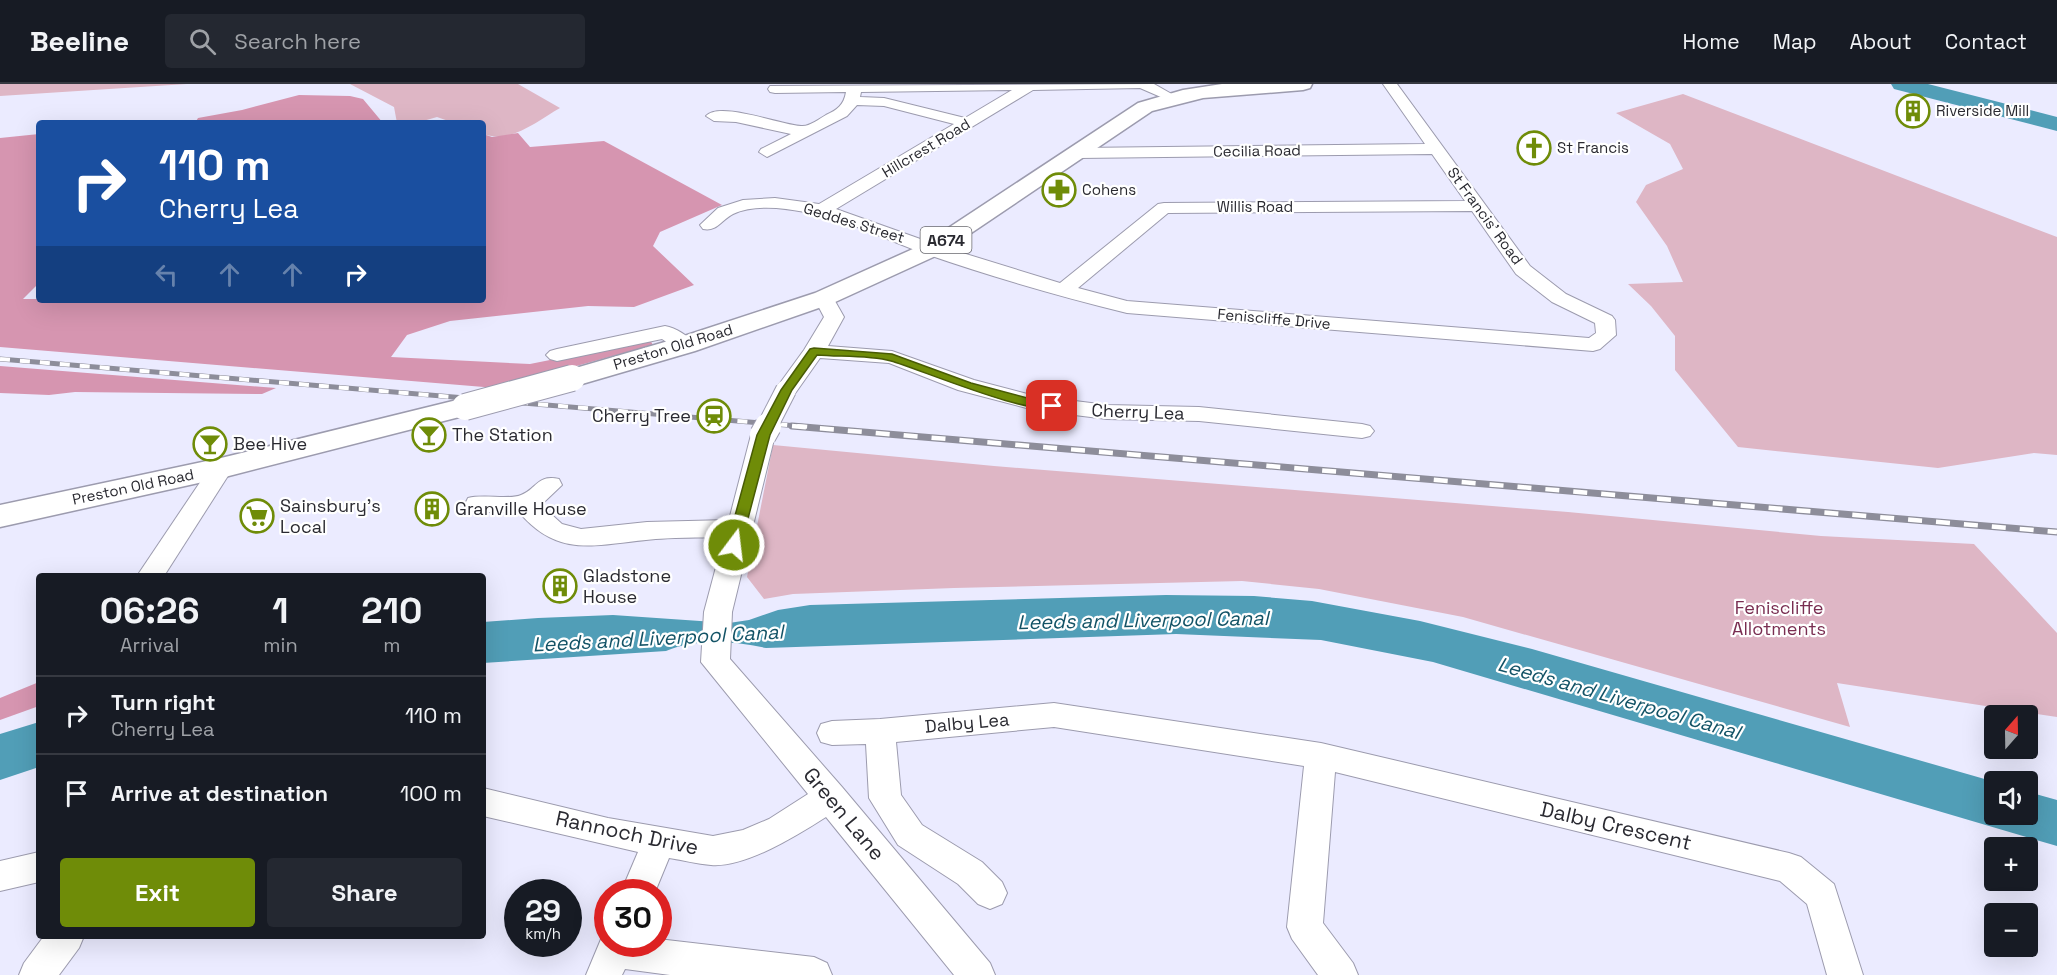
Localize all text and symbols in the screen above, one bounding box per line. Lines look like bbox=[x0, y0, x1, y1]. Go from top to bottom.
search box bbox=[165, 14, 585, 68]
text: Beeline bbox=[30, 23, 129, 59]
icon: search bbox=[186, 25, 219, 58]
text: Search here bbox=[234, 27, 361, 55]
text: Home bbox=[1682, 28, 1740, 55]
text: Map bbox=[1773, 28, 1817, 55]
text: About bbox=[1850, 28, 1912, 55]
text: Contact bbox=[1945, 28, 2027, 55]
building icon: Riverside Mill bbox=[1895, 93, 1931, 129]
place label: Riverside Mill bbox=[1936, 101, 2029, 120]
street label: Hillcrest Road bbox=[878, 114, 973, 181]
church icon: St Francis bbox=[1516, 130, 1552, 166]
place label: St Francis bbox=[1557, 138, 1629, 157]
text: 110 m bbox=[159, 139, 271, 192]
street label: Cecilia Road bbox=[1213, 140, 1301, 161]
icon: right bbox=[60, 144, 138, 222]
street label: St Francis' Road bbox=[1444, 163, 1527, 268]
pharmacy icon: Cohens bbox=[1041, 172, 1077, 208]
place label: Cohens bbox=[1082, 180, 1136, 199]
text: Cherry Lea bbox=[159, 191, 299, 226]
street label: Willis Road bbox=[1217, 197, 1293, 216]
street label: Geddes Street bbox=[801, 198, 907, 247]
road number: A674 bbox=[920, 227, 972, 253]
icon: left bbox=[150, 258, 183, 291]
icon: ahead bbox=[213, 258, 246, 291]
icon: ahead bbox=[276, 258, 309, 291]
icon: right bbox=[339, 258, 372, 291]
street label: Feniscliffe Drive bbox=[1217, 304, 1332, 333]
street label: Preston Old Road bbox=[611, 319, 735, 374]
pin bbox=[1026, 380, 1077, 431]
icon: arrive bbox=[1035, 389, 1068, 422]
station icon: Cherry Tree bbox=[696, 398, 732, 434]
street label: Cherry Lea bbox=[1091, 398, 1185, 425]
place label: Cherry Tree bbox=[592, 404, 691, 427]
bar icon: The Station bbox=[411, 417, 447, 453]
place label: The Station bbox=[452, 423, 553, 446]
bar icon: Bee Hive bbox=[192, 426, 228, 462]
place label: Bee Hive bbox=[233, 432, 307, 455]
street label: Preston Old Road bbox=[70, 464, 196, 509]
building icon: Granville House bbox=[414, 491, 450, 527]
place label: Sainsbury's Local bbox=[280, 494, 381, 538]
place label: Granville House bbox=[455, 497, 587, 520]
supermarket icon: Sainsbury's Local bbox=[239, 498, 275, 534]
position arrow bbox=[702, 513, 766, 577]
place label: Gladstone House bbox=[583, 564, 671, 608]
building icon: Gladstone House bbox=[542, 568, 578, 604]
text: 06:26 bbox=[100, 588, 200, 634]
text: 1 bbox=[272, 588, 289, 634]
text: 210 bbox=[361, 588, 422, 634]
park label: Feniscliffe Allotments bbox=[1732, 596, 1826, 640]
water label: Leeds and Liverpool Canal bbox=[1017, 605, 1271, 635]
water label: Leeds and Liverpool Canal bbox=[532, 618, 786, 658]
text: Arrival bbox=[120, 632, 179, 658]
text: min bbox=[263, 632, 298, 658]
text: m bbox=[383, 632, 400, 658]
water label: Leeds and Liverpool Canal bbox=[1495, 651, 1745, 746]
text: Turn right bbox=[111, 688, 216, 716]
icon: right bbox=[60, 699, 93, 732]
text: 110 m bbox=[405, 701, 462, 729]
north arrow bbox=[1984, 705, 2038, 759]
map controls bbox=[1984, 705, 2038, 957]
street label: Dalby Lea bbox=[924, 707, 1010, 738]
text: Cherry Lea bbox=[111, 716, 215, 742]
street label: Green Lane bbox=[798, 762, 891, 866]
button: sound bbox=[1984, 771, 2038, 825]
icon: arrive bbox=[60, 777, 93, 810]
text: Arrive at destination bbox=[111, 779, 328, 807]
text: 100 m bbox=[400, 779, 462, 807]
street label: Dalby Crescent bbox=[1538, 795, 1695, 856]
street label: Rannoch Drive bbox=[553, 804, 701, 861]
button: + bbox=[1984, 837, 2038, 891]
button: Exit bbox=[60, 858, 255, 927]
button: Share bbox=[267, 858, 462, 927]
speed limit sign: 30 bbox=[594, 879, 672, 957]
text: 29 bbox=[525, 891, 561, 930]
button: − bbox=[1984, 903, 2038, 957]
text: km/h bbox=[525, 924, 561, 943]

